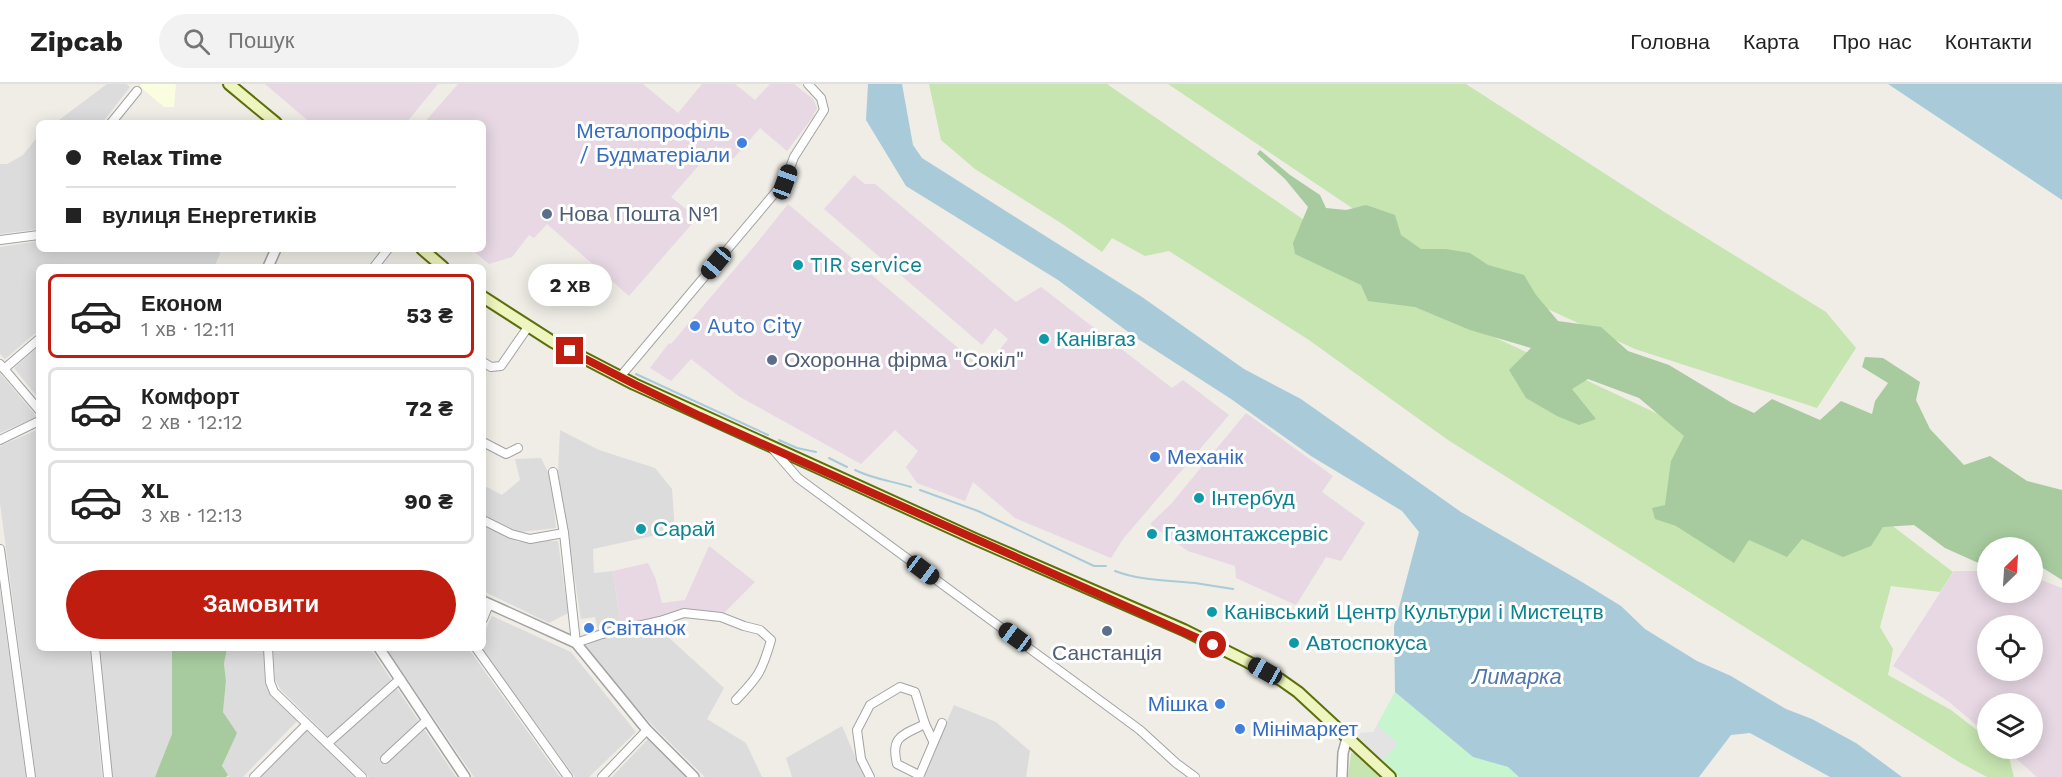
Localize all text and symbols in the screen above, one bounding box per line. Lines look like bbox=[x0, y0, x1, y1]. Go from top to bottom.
search box bbox=[159, 14, 579, 68]
text: Zipcab bbox=[30, 25, 123, 58]
icon: search bbox=[180, 25, 213, 58]
text: Пошук bbox=[228, 28, 294, 53]
text: Головна bbox=[1630, 29, 1710, 54]
text: Карта bbox=[1743, 29, 1799, 54]
text: Про нас bbox=[1832, 29, 1912, 54]
text: Контакти bbox=[1945, 29, 2032, 54]
place label: Металопрофіль / Будматеріали bbox=[576, 118, 730, 167]
marker: Металопрофіль / Будматеріали bbox=[735, 136, 749, 150]
text: Relax Time bbox=[102, 145, 222, 170]
car bbox=[770, 162, 800, 202]
place label: Нова Пошта №1 bbox=[559, 201, 719, 226]
text: вулиця Енергетиків bbox=[102, 203, 317, 228]
marker: Нова Пошта №1 bbox=[540, 207, 554, 221]
car bbox=[698, 243, 734, 283]
place label: TIR service bbox=[810, 252, 922, 277]
marker: TIR service bbox=[791, 258, 805, 272]
callout: 2 хв bbox=[528, 264, 612, 306]
text: 2 хв bbox=[549, 273, 591, 297]
icon: car bbox=[69, 289, 123, 343]
text: Економ bbox=[141, 291, 223, 316]
text: 53 ₴ bbox=[406, 303, 453, 328]
place label: Auto City bbox=[707, 313, 802, 338]
text: 1 хв · 12:11 bbox=[141, 317, 235, 341]
marker: Auto City bbox=[688, 319, 702, 333]
place label: Канівгаз bbox=[1056, 326, 1136, 351]
marker: Канівгаз bbox=[1037, 332, 1051, 346]
route end bbox=[556, 337, 583, 364]
place label: Охоронна фірма "Сокіл" bbox=[784, 347, 1024, 372]
marker: Охоронна фірма "Сокіл" bbox=[765, 353, 779, 367]
icon: car bbox=[69, 382, 123, 436]
text: Комфорт bbox=[141, 384, 240, 409]
text: 72 ₴ bbox=[406, 396, 453, 421]
text: 2 хв · 12:12 bbox=[141, 410, 243, 434]
place label: Механік bbox=[1167, 444, 1244, 469]
marker: Механік bbox=[1148, 450, 1162, 464]
icon: car bbox=[69, 475, 123, 529]
text: XL bbox=[141, 478, 169, 503]
place label: Інтербуд bbox=[1211, 485, 1295, 510]
text: 90 ₴ bbox=[404, 489, 453, 514]
marker: Інтербуд bbox=[1192, 491, 1206, 505]
text: 3 хв · 12:13 bbox=[141, 503, 243, 527]
place label: Сарай bbox=[653, 516, 715, 541]
place label: Газмонтажсервіс bbox=[1164, 521, 1328, 546]
marker: Сарай bbox=[634, 522, 648, 536]
marker: Газмонтажсервіс bbox=[1145, 527, 1159, 541]
north arrow bbox=[1977, 537, 2043, 603]
map controls bbox=[1977, 537, 2043, 759]
car bbox=[903, 552, 943, 588]
button: Замовити bbox=[66, 570, 456, 639]
place label: Канівський Центр Культури і Мистецтв bbox=[1224, 599, 1604, 624]
marker: Канівський Центр Культури і Мистецтв bbox=[1205, 605, 1219, 619]
place label: Світанок bbox=[601, 615, 686, 640]
button: locate bbox=[1977, 615, 2043, 681]
car bbox=[995, 619, 1035, 655]
marker: Світанок bbox=[582, 621, 596, 635]
marker: Санстанція bbox=[1100, 624, 1114, 638]
place label: Автоспокуса bbox=[1306, 630, 1428, 655]
route start bbox=[1199, 631, 1226, 658]
marker: Автоспокуса bbox=[1287, 636, 1301, 650]
place label: Санстанція bbox=[1052, 640, 1162, 665]
car bbox=[1245, 654, 1285, 688]
water label: Лимарка bbox=[1470, 664, 1562, 689]
place label: Мішка bbox=[1148, 691, 1208, 716]
button: layers bbox=[1977, 693, 2043, 759]
marker: Мішка bbox=[1213, 697, 1227, 711]
place label: Мінімаркет bbox=[1252, 716, 1359, 741]
marker: Мінімаркет bbox=[1233, 722, 1247, 736]

